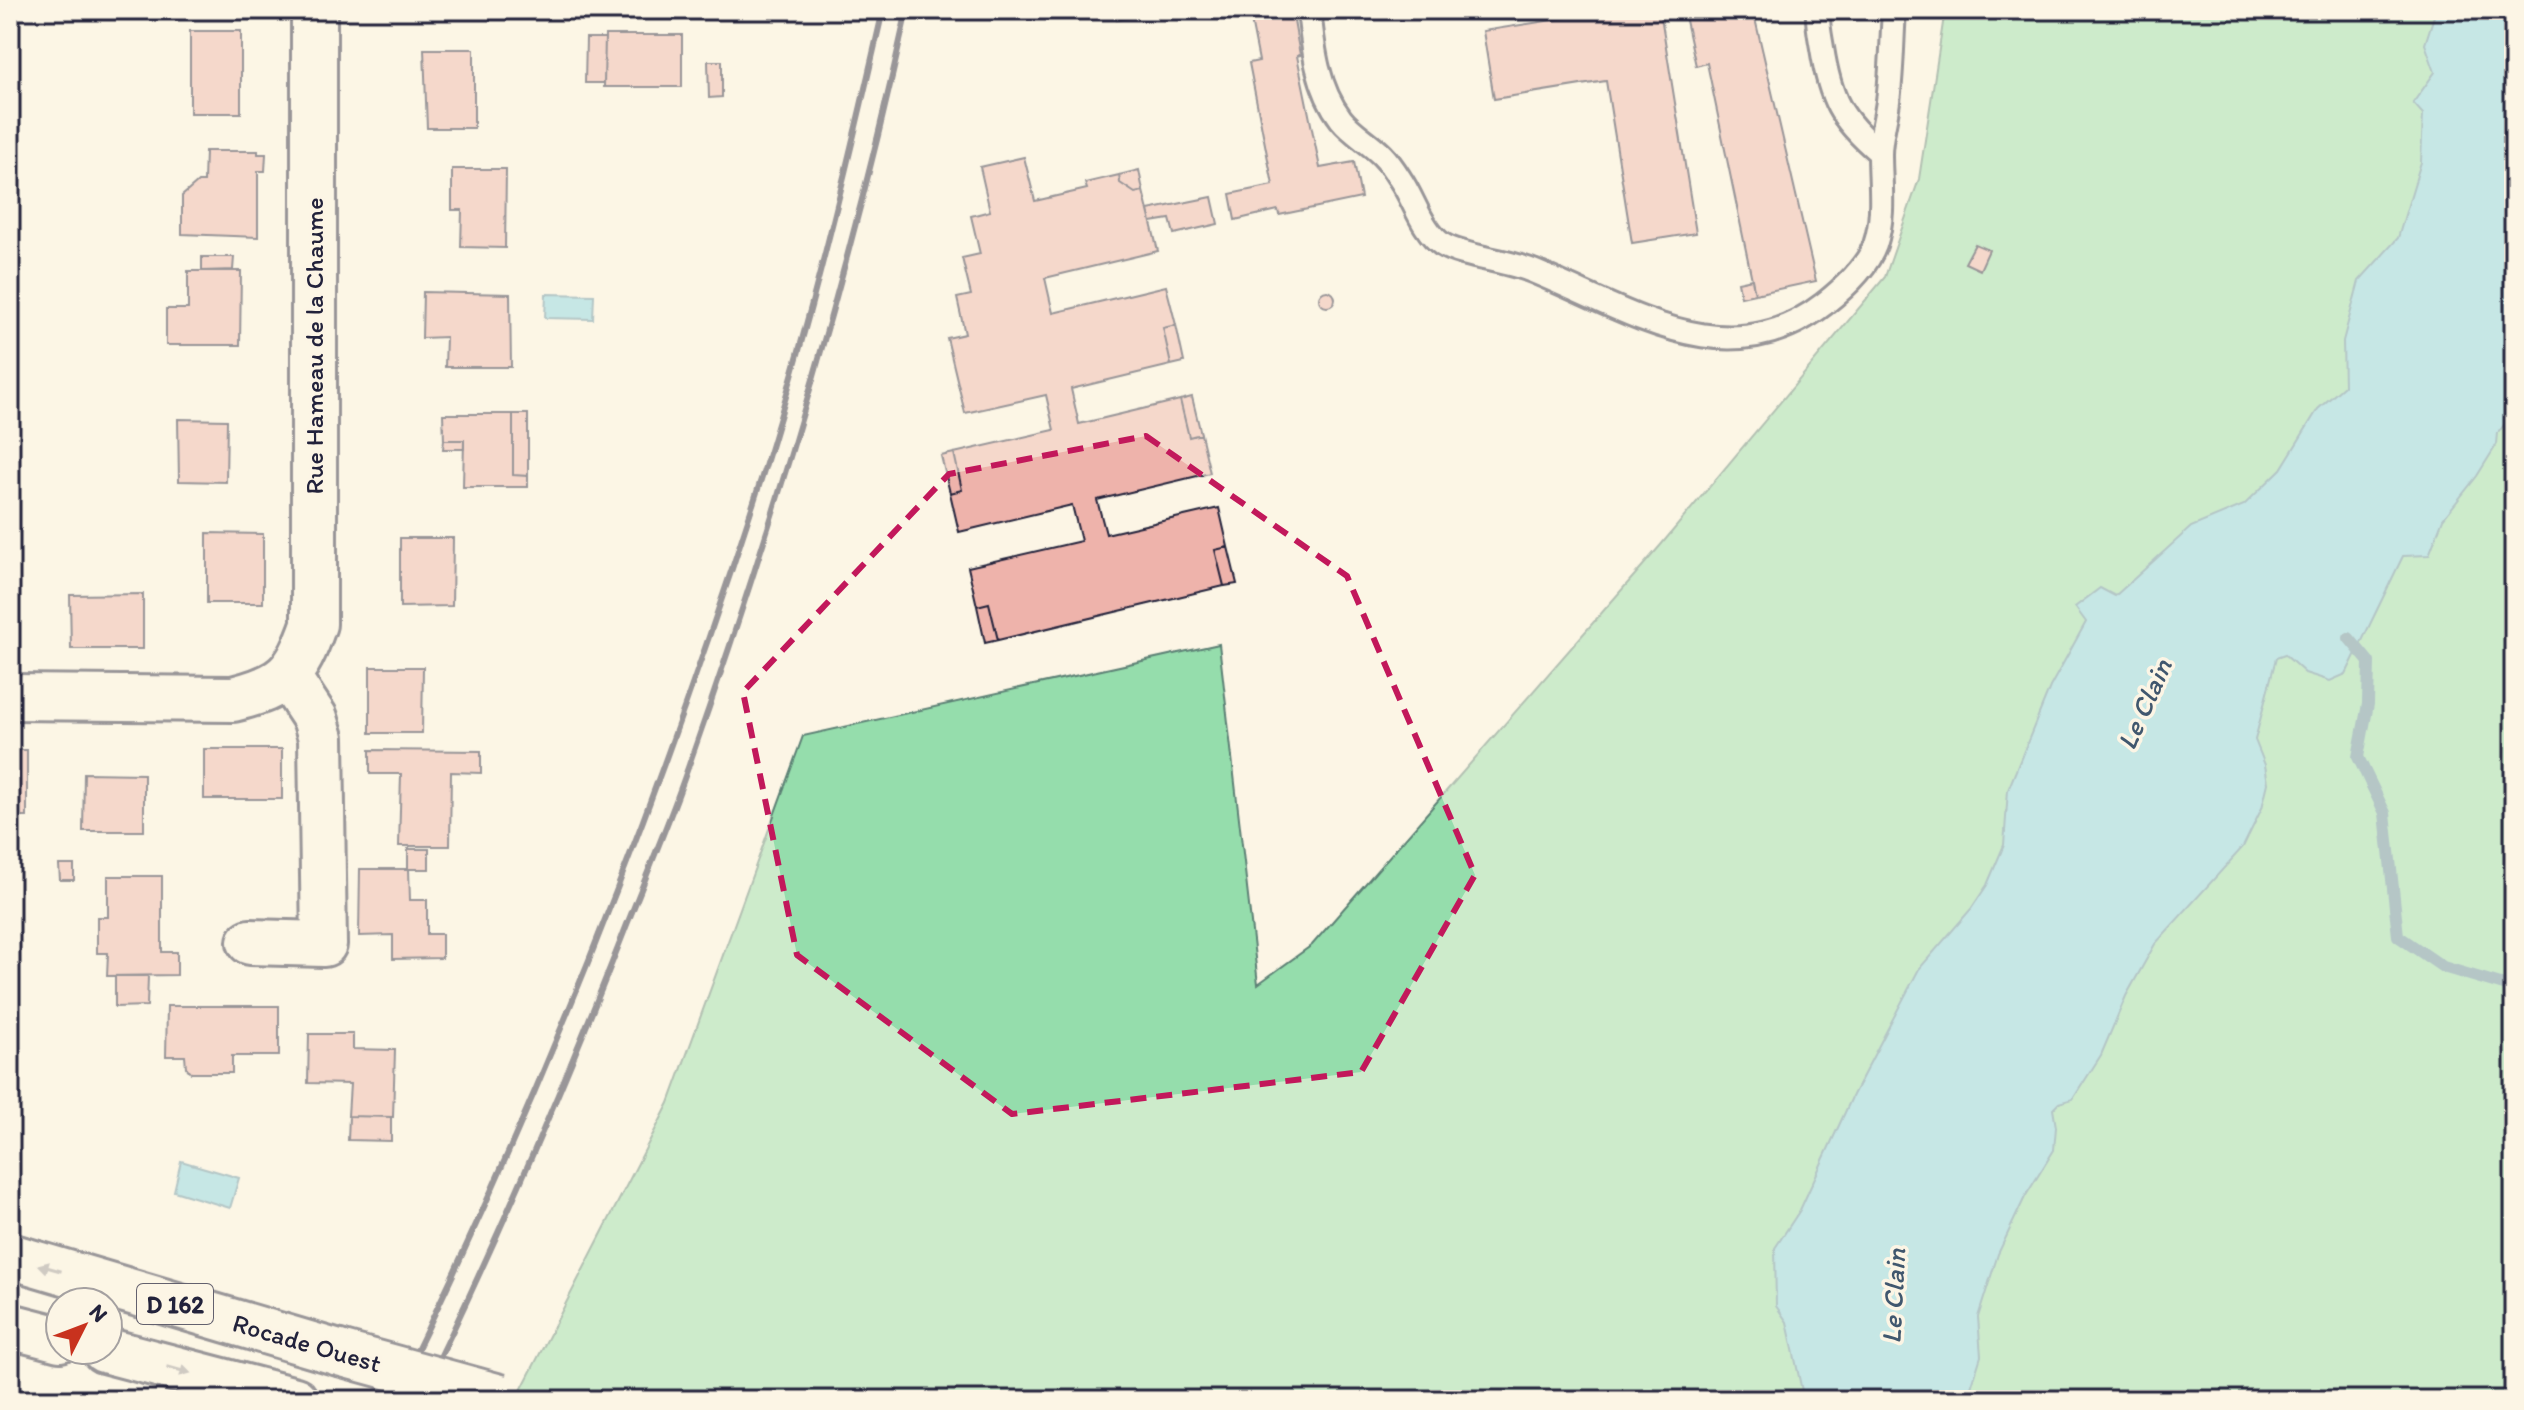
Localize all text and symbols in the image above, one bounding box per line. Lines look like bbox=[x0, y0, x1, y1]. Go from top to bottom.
street label: Rue Hameau de la Chaume bbox=[298, 197, 330, 495]
water label: Le Clain bbox=[2109, 653, 2179, 755]
water label: Le Clain bbox=[1874, 1247, 1912, 1345]
one-way arrow bbox=[37, 1261, 62, 1273]
road number: D 162 bbox=[137, 1284, 213, 1324]
north arrow bbox=[44, 1286, 124, 1366]
text: N bbox=[83, 1298, 113, 1328]
street label: Rocade Ouest bbox=[229, 1307, 385, 1380]
one-way arrow bbox=[167, 1364, 192, 1376]

